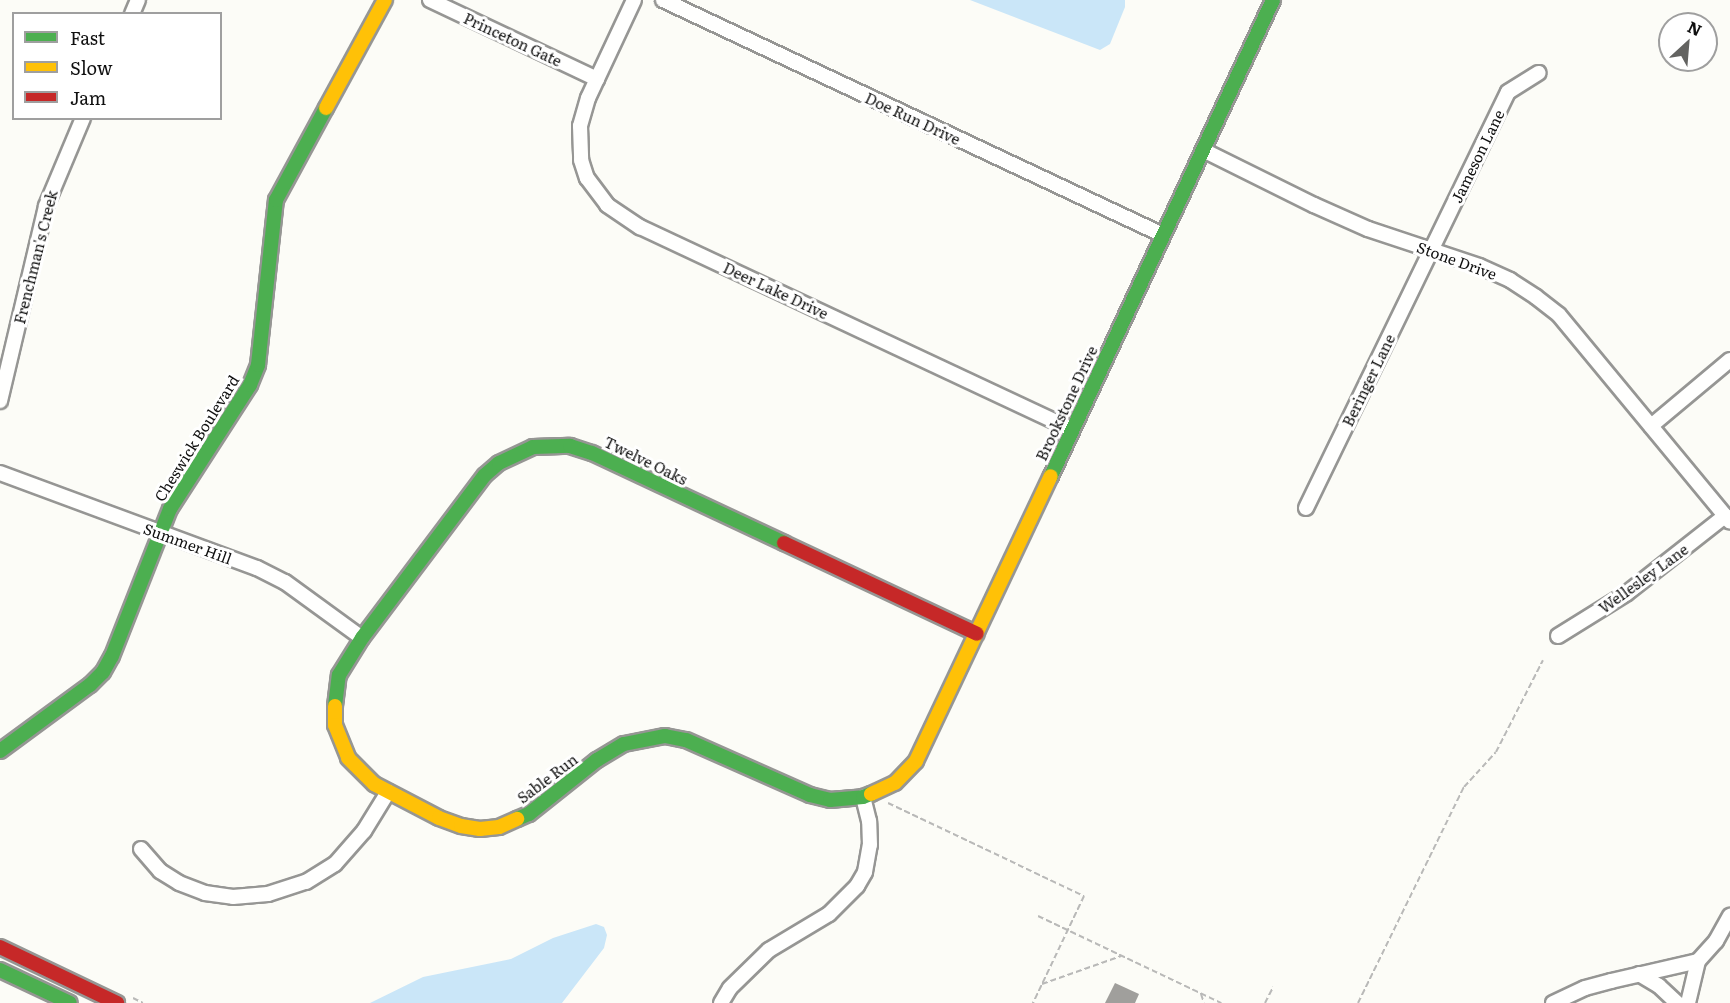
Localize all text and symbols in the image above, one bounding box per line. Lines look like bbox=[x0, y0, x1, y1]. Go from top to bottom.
street label: Princeton Gate bbox=[461, 8, 565, 70]
legend bbox=[12, 12, 222, 120]
north arrow bbox=[1658, 12, 1718, 72]
text: N bbox=[1684, 14, 1706, 41]
text: Fast bbox=[70, 24, 105, 51]
text: Slow bbox=[70, 54, 112, 81]
text: Jam bbox=[70, 84, 106, 111]
street label: Doe Run Drive bbox=[862, 88, 964, 148]
street label: Jameson Lane bbox=[1447, 107, 1507, 205]
street label: Frenchman's Creek bbox=[10, 188, 60, 326]
street label: Stone Drive bbox=[1415, 237, 1499, 283]
street label: Deer Lake Drive bbox=[721, 258, 831, 322]
street label: Beringer Lane bbox=[1338, 331, 1398, 429]
street label: Brookstone Drive bbox=[1032, 343, 1100, 463]
street label: Cheswick Boulevard bbox=[150, 372, 242, 504]
street label: Twelve Oaks bbox=[601, 432, 691, 488]
street label: Summer Hill bbox=[141, 519, 235, 567]
street label: Wellesley Lane bbox=[1595, 540, 1691, 616]
street label: Sable Run bbox=[513, 750, 581, 806]

